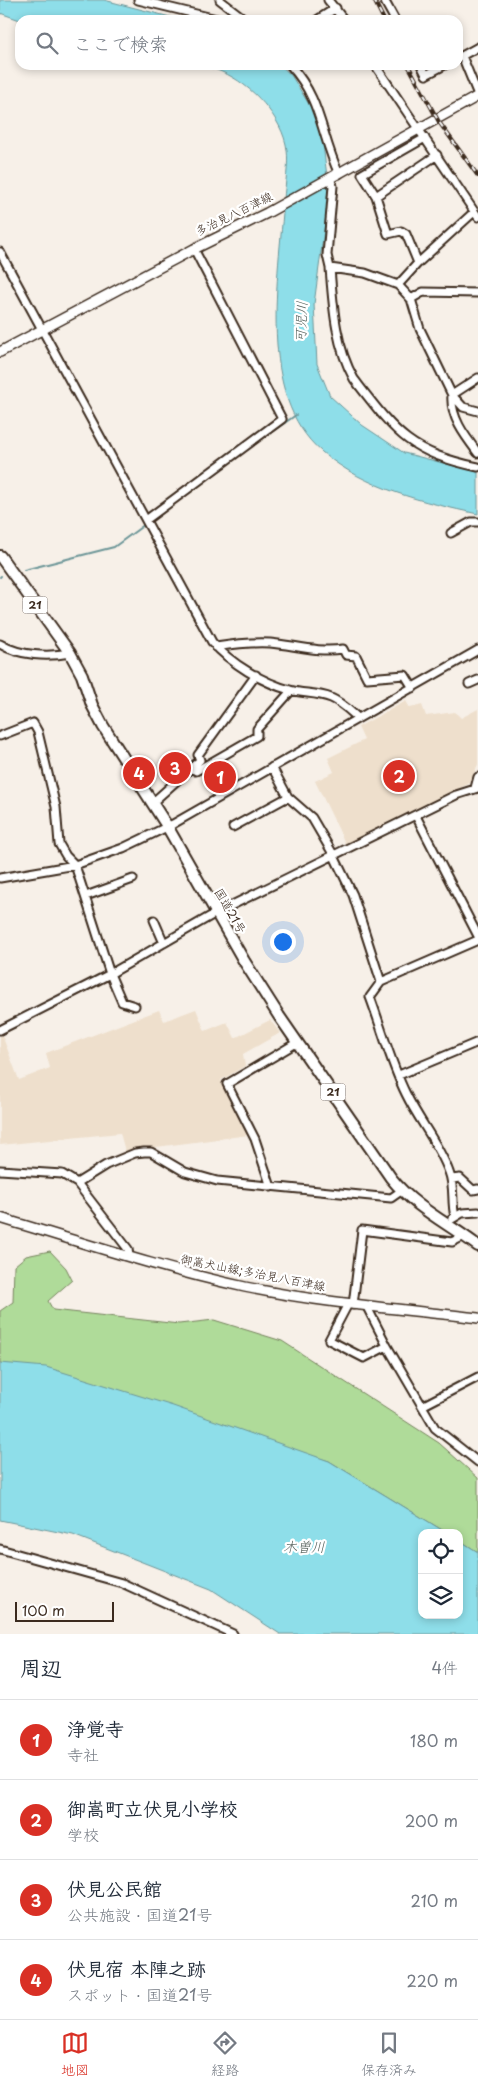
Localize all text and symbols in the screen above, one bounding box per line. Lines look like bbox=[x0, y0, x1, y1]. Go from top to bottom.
search box bbox=[15, 15, 463, 70]
icon: search bbox=[33, 29, 61, 57]
text: ここで検索 bbox=[73, 29, 168, 57]
street label: 多治見八百津線 bbox=[192, 187, 275, 240]
water label: 可児川 bbox=[289, 300, 312, 343]
road number: 21 bbox=[22, 596, 48, 614]
pin: 3 bbox=[159, 749, 191, 787]
pin: 4 bbox=[123, 754, 155, 792]
pin: 2 bbox=[383, 757, 415, 795]
pin: 1 bbox=[204, 758, 236, 796]
street label: 国道21号 bbox=[211, 884, 251, 937]
your location bbox=[270, 929, 296, 955]
road number: 21 bbox=[320, 1084, 346, 1100]
street label: 御嵩犬山線;多治見八百津線 bbox=[179, 1249, 327, 1295]
map controls bbox=[418, 1529, 463, 1619]
button: locate bbox=[418, 1529, 463, 1574]
water label: 木曽川 bbox=[283, 1536, 325, 1557]
button: layers bbox=[418, 1574, 463, 1619]
scale bar bbox=[15, 1599, 114, 1622]
text: 100 m bbox=[22, 1600, 65, 1621]
text: 周辺 bbox=[20, 1651, 62, 1683]
text: 4件 bbox=[431, 1655, 458, 1679]
text: 浄覚寺 bbox=[67, 1714, 124, 1742]
text: 1 bbox=[32, 1728, 40, 1752]
text: 180 m bbox=[410, 1728, 458, 1752]
text: 寺社 bbox=[67, 1742, 99, 1766]
text: 御嵩町立伏見小学校 bbox=[67, 1794, 238, 1822]
text: 2 bbox=[30, 1808, 42, 1832]
text: 200 m bbox=[405, 1808, 458, 1832]
text: 学校 bbox=[67, 1822, 99, 1846]
text: 伏見公民館 bbox=[67, 1874, 162, 1902]
text: 3 bbox=[31, 1888, 41, 1912]
text: 210 m bbox=[410, 1888, 458, 1912]
text: 公共施設 · 国道21号 bbox=[67, 1902, 213, 1926]
text: 伏見宿 本陣之跡 bbox=[67, 1954, 206, 1982]
text: 4 bbox=[31, 1968, 41, 1992]
text: 220 m bbox=[407, 1968, 458, 1992]
text: スポット · 国道21号 bbox=[67, 1982, 213, 2006]
tab: 地図 bbox=[61, 2029, 89, 2080]
tab: 経路 bbox=[211, 2029, 239, 2080]
tab: 保存済み bbox=[361, 2029, 417, 2080]

